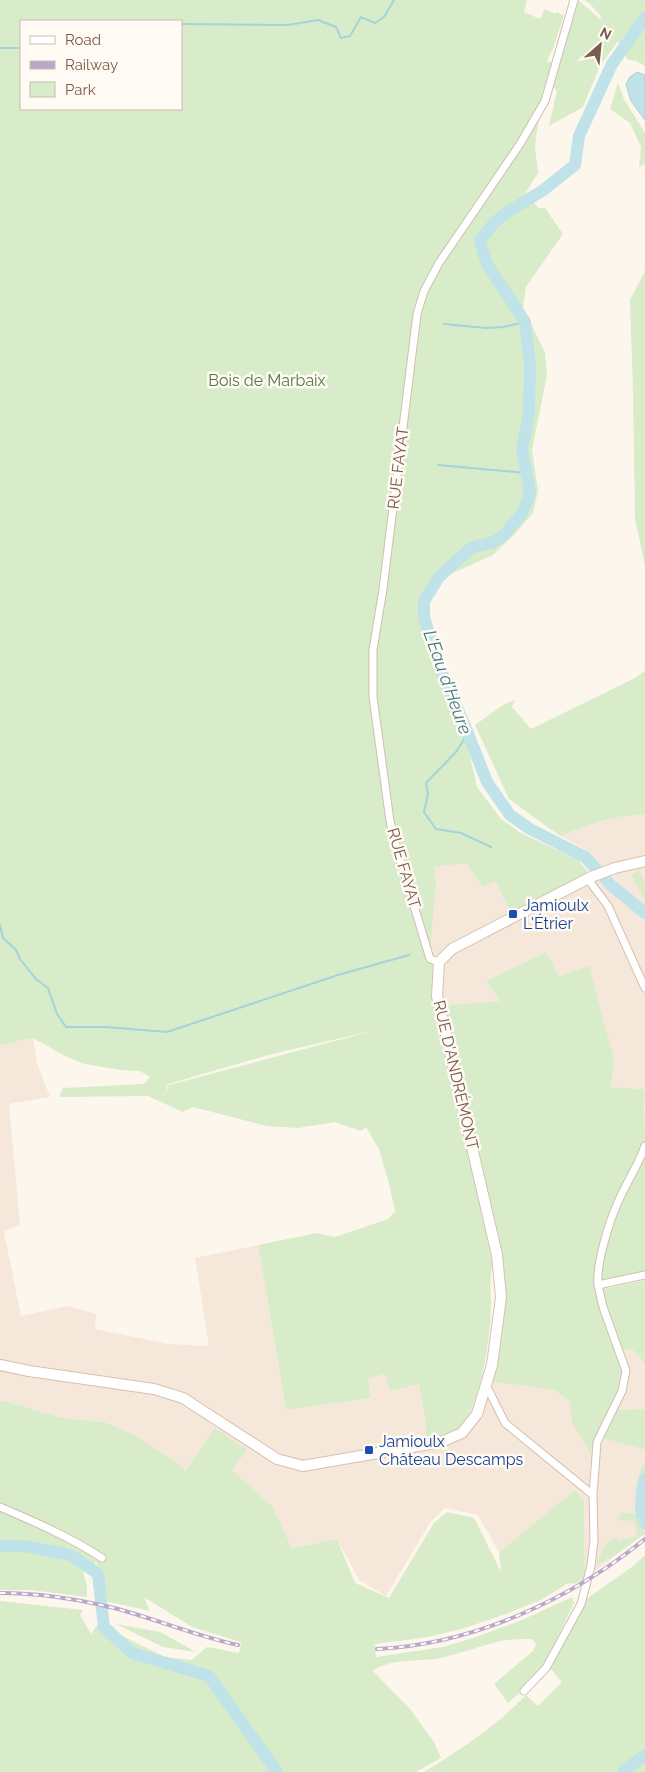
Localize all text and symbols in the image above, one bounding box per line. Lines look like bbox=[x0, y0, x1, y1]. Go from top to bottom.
legend bbox=[20, 20, 182, 110]
north arrow bbox=[575, 20, 625, 70]
text: N bbox=[598, 24, 614, 43]
text: Road bbox=[65, 31, 101, 49]
text: Railway bbox=[65, 56, 118, 74]
text: Park bbox=[65, 81, 96, 99]
park label: Bois de Marbaix bbox=[208, 371, 326, 390]
street label: RUE FAYAT bbox=[384, 425, 413, 510]
water label: L'Eau d'Heure bbox=[419, 627, 477, 737]
street label: RUE FAYAT bbox=[383, 825, 425, 911]
place label: Jamioulx L'Étrier bbox=[523, 896, 589, 933]
marker: Jamioulx L'Étrier bbox=[507, 908, 519, 920]
street label: RUE D'ANDRÉMONT bbox=[430, 998, 483, 1152]
place label: Jamioulx Château Descamps bbox=[379, 1432, 524, 1469]
marker: Jamioulx Château Descamps bbox=[363, 1444, 375, 1456]

